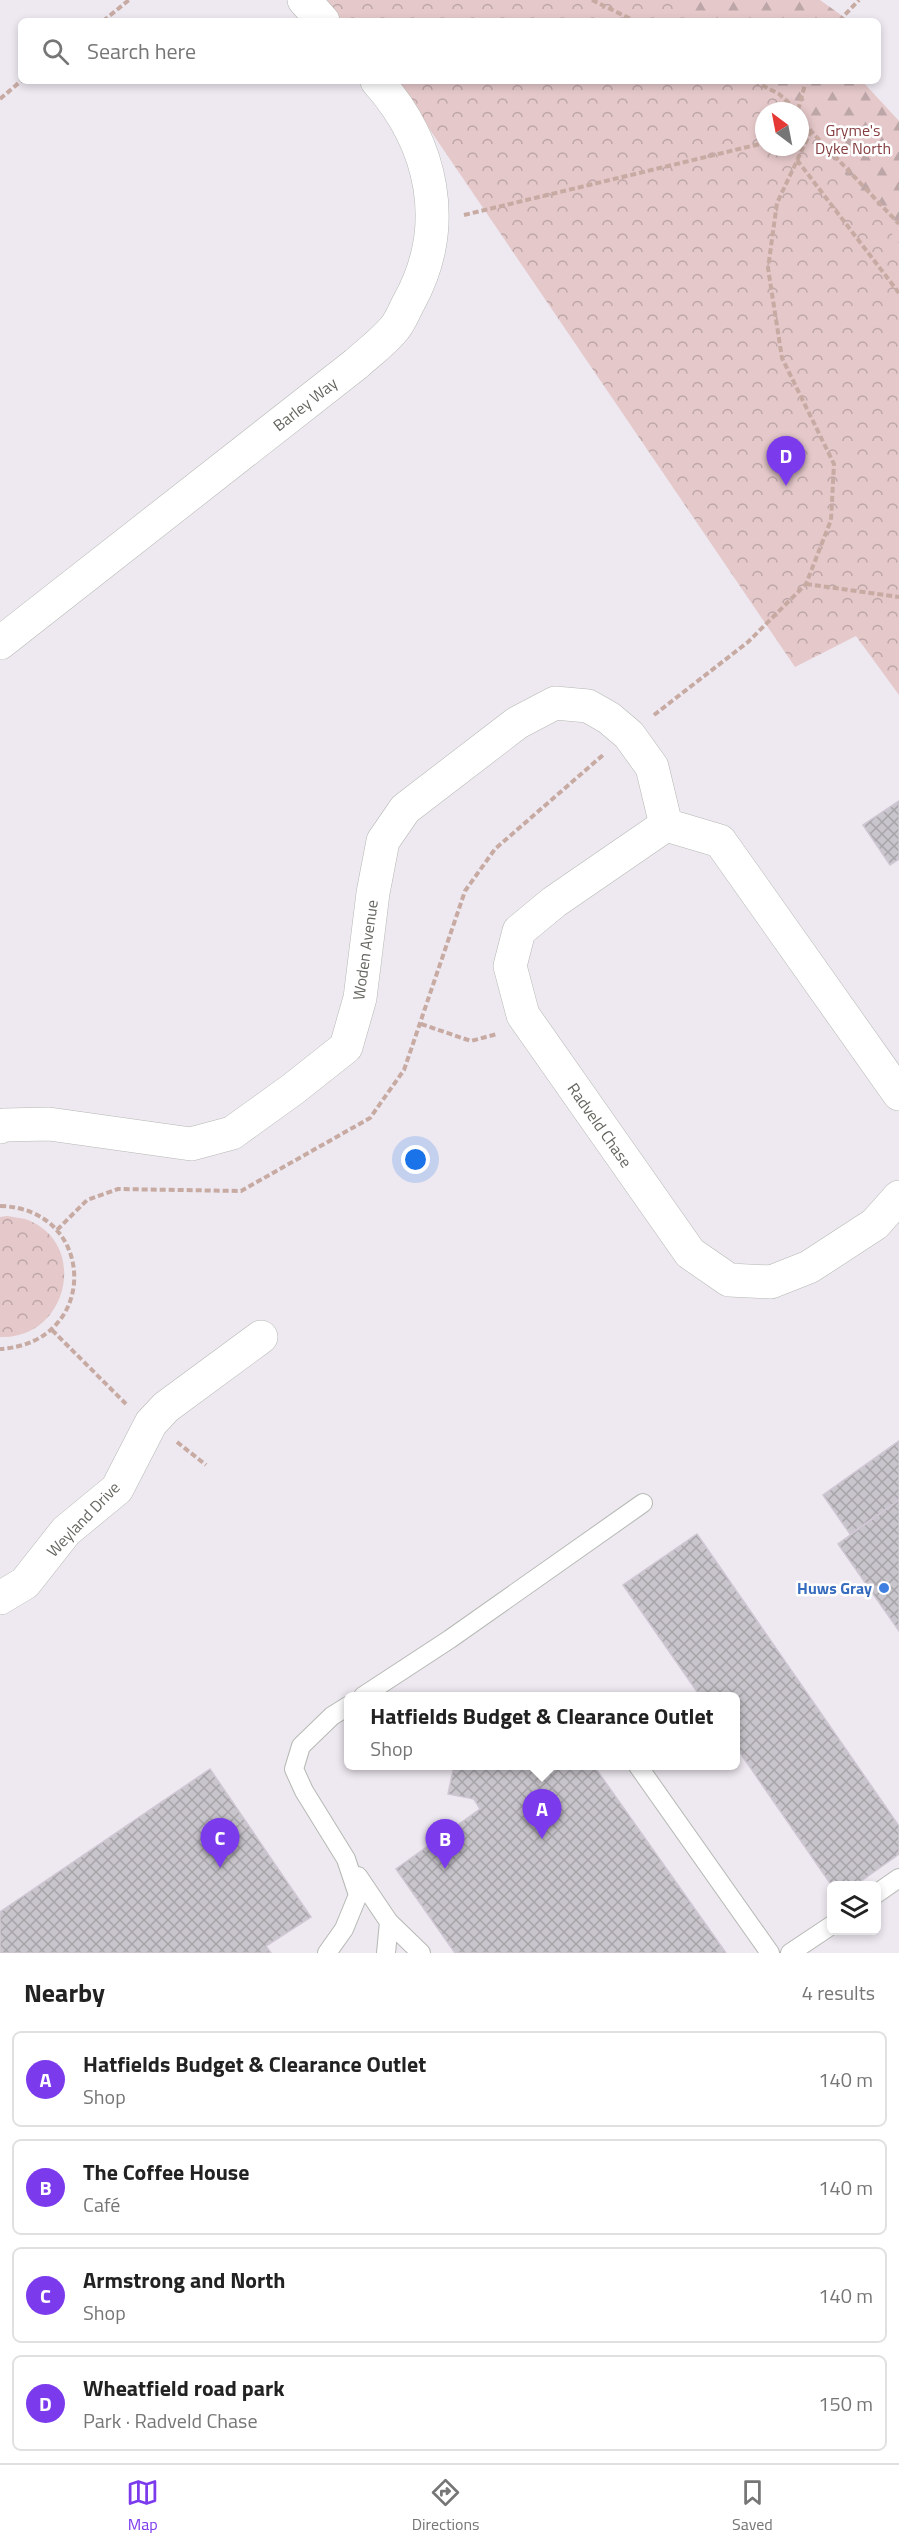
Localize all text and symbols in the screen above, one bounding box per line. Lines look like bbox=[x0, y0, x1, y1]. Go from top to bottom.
search box bbox=[18, 18, 881, 84]
text: Search here bbox=[87, 34, 196, 68]
icon: search bbox=[39, 35, 72, 68]
north arrow bbox=[755, 102, 809, 156]
park label: Gryme's Dyke North bbox=[815, 118, 891, 160]
street label: Barley Way bbox=[268, 371, 343, 437]
pin: D bbox=[766, 436, 806, 486]
street label: Woden Avenue bbox=[346, 898, 384, 1002]
street label: Radveld Chase bbox=[562, 1078, 638, 1172]
your location bbox=[401, 1145, 430, 1174]
street label: Weyland Drive bbox=[41, 1476, 125, 1562]
place label: Huws Gray bbox=[797, 1576, 872, 1600]
marker: Huws Gray bbox=[877, 1581, 891, 1595]
popup bbox=[344, 1692, 740, 1770]
text: Hatfields Budget & Clearance Outlet bbox=[370, 1699, 714, 1733]
text: Shop bbox=[370, 1733, 413, 1764]
pin: A bbox=[522, 1790, 562, 1839]
pin: C bbox=[200, 1818, 240, 1868]
pin: B bbox=[426, 1820, 464, 1869]
map controls bbox=[827, 1881, 881, 1935]
button: layers bbox=[827, 1881, 881, 1935]
text: Nearby bbox=[24, 1973, 105, 2012]
text: 4 results bbox=[802, 1977, 875, 2008]
text: Hatfields Budget & Clearance Outlet bbox=[83, 2047, 426, 2081]
text: A bbox=[39, 2064, 52, 2095]
text: 140 m bbox=[818, 2064, 873, 2095]
text: Shop bbox=[83, 2081, 126, 2112]
text: The Coffee House bbox=[83, 2155, 249, 2189]
text: B bbox=[39, 2172, 52, 2203]
text: 140 m bbox=[818, 2172, 873, 2203]
text: Café bbox=[83, 2189, 120, 2220]
text: Armstrong and North bbox=[83, 2263, 285, 2297]
text: C bbox=[40, 2280, 51, 2311]
text: 140 m bbox=[818, 2280, 873, 2311]
text: Shop bbox=[83, 2297, 126, 2328]
text: Wheatfield road park bbox=[83, 2371, 284, 2405]
text: D bbox=[39, 2388, 52, 2419]
text: 150 m bbox=[818, 2388, 873, 2419]
text: Park · Radveld Chase bbox=[83, 2405, 258, 2436]
tab: Map bbox=[126, 2476, 159, 2536]
tab: Directions bbox=[412, 2476, 480, 2536]
tab: Saved bbox=[732, 2476, 773, 2536]

